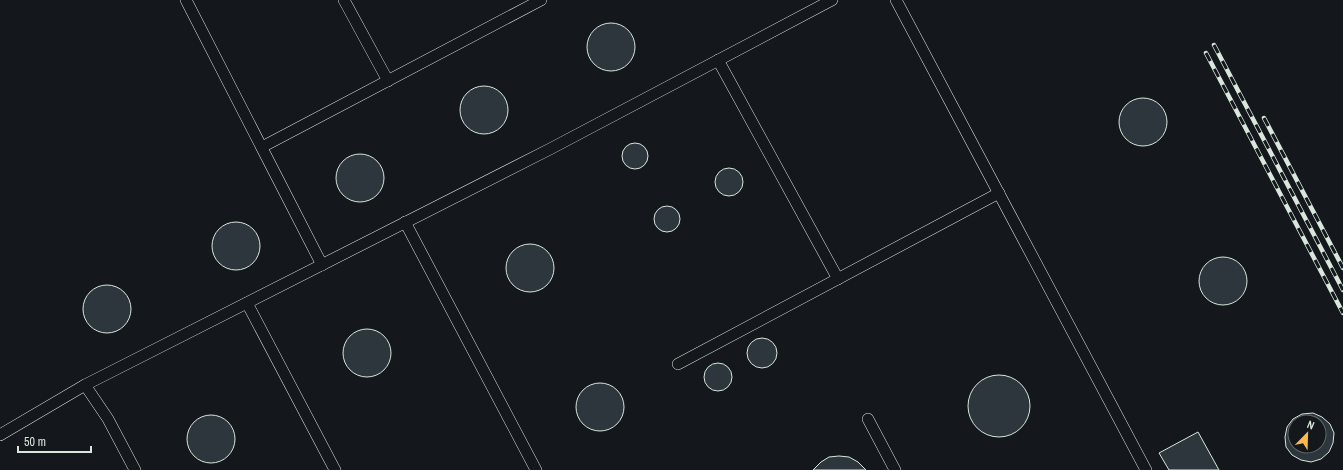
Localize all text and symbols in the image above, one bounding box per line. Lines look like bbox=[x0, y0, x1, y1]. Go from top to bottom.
north arrow bbox=[1287, 414, 1327, 454]
text: N bbox=[1305, 417, 1317, 433]
scale bar bbox=[18, 428, 91, 454]
text: 50 m bbox=[24, 434, 46, 450]

